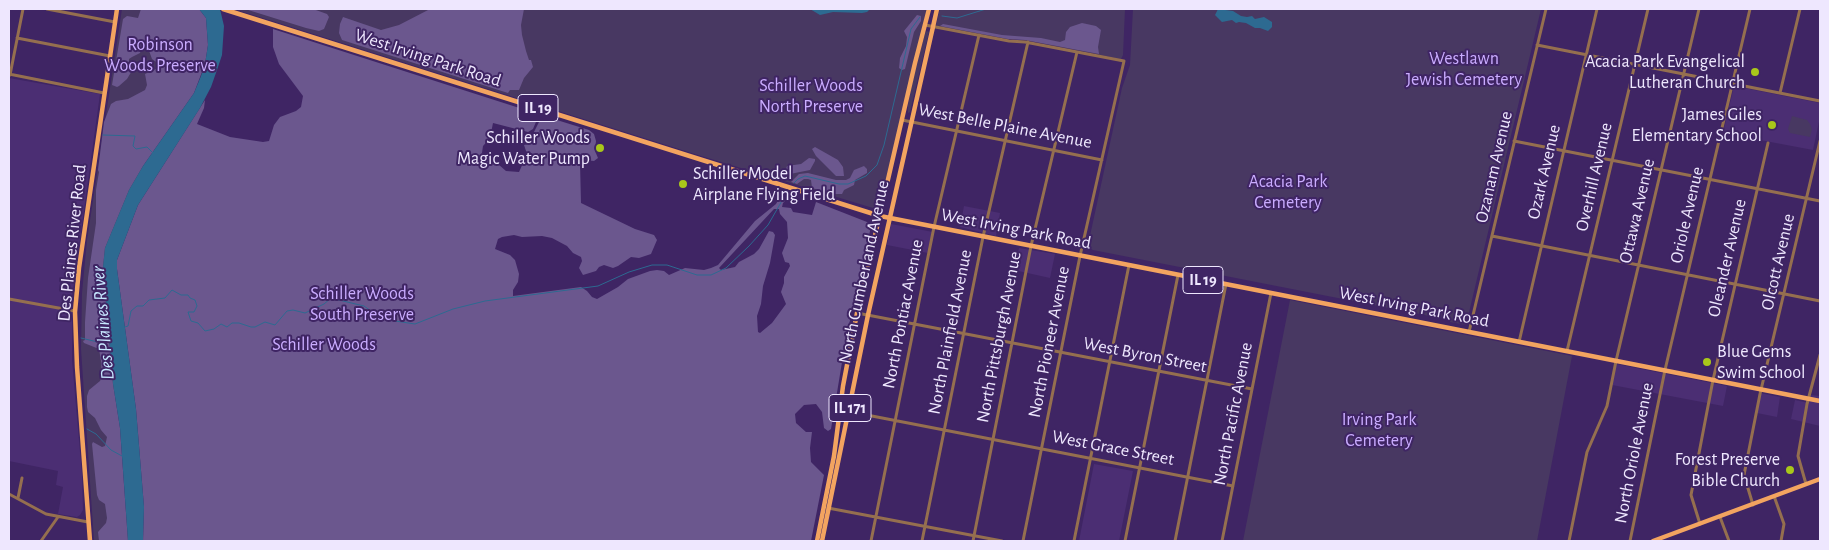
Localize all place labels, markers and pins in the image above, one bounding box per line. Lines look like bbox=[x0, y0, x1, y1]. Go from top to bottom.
place label: Acacia Park Evangelical Lutheran Church bbox=[1585, 51, 1745, 94]
marker: Acacia Park Evangelical Lutheran Church bbox=[1749, 66, 1761, 78]
place label: James Giles Elementary School bbox=[1632, 104, 1762, 146]
marker: James Giles Elementary School bbox=[1766, 119, 1778, 131]
place label: Schiller Woods Magic Water Pump bbox=[457, 127, 590, 170]
marker: Schiller Woods Magic Water Pump bbox=[594, 142, 606, 154]
place label: Schiller Model Airplane Flying Field bbox=[693, 163, 835, 205]
marker: Schiller Model Airplane Flying Field bbox=[677, 178, 689, 190]
place label: Blue Gems Swim School bbox=[1717, 341, 1806, 384]
marker: Blue Gems Swim School bbox=[1701, 356, 1713, 368]
place label: Forest Preserve Bible Church bbox=[1675, 449, 1780, 492]
marker: Forest Preserve Bible Church bbox=[1784, 464, 1796, 476]

